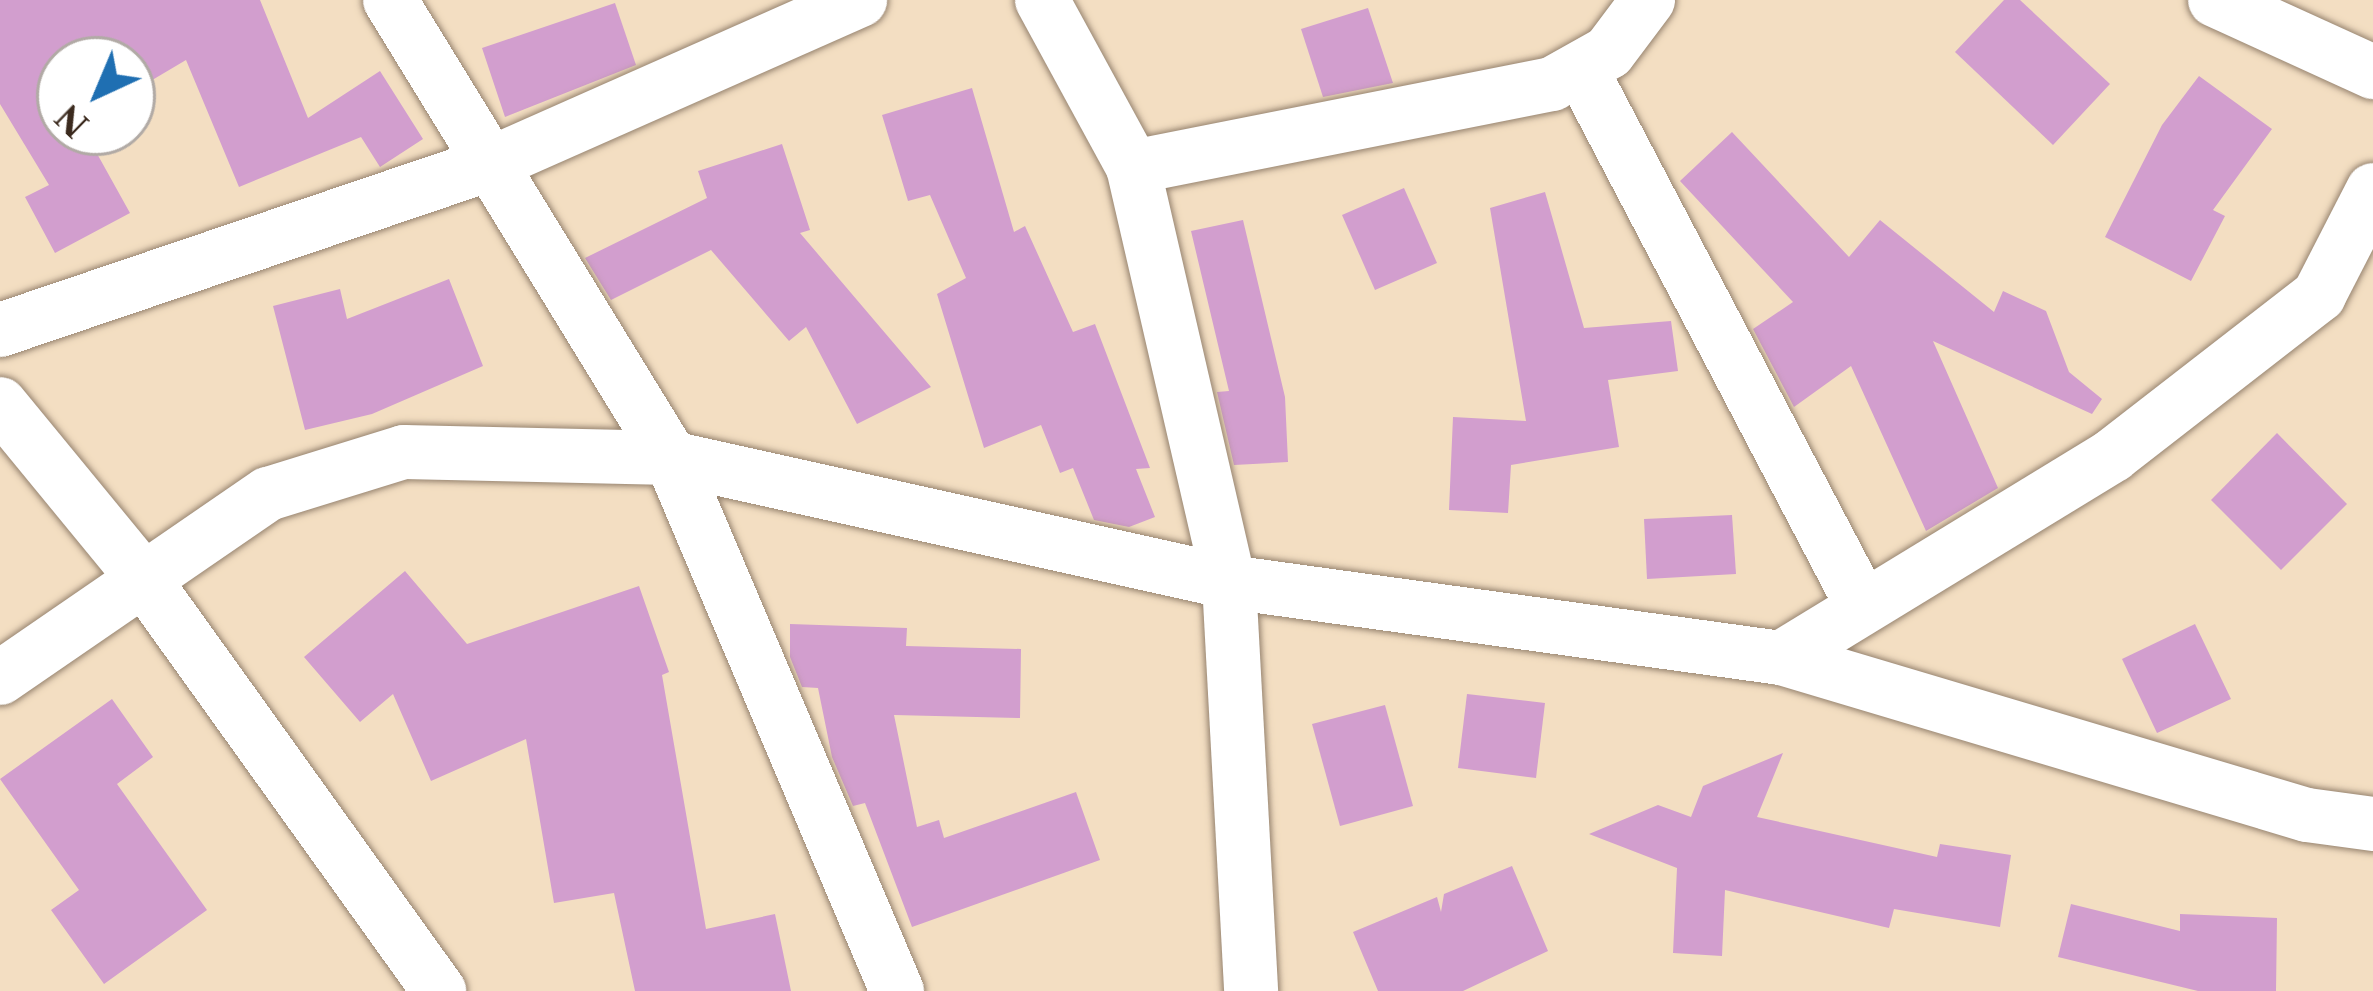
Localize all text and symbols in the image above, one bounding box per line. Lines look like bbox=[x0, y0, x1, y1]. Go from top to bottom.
north arrow bbox=[36, 36, 156, 156]
text: N bbox=[48, 95, 97, 145]

